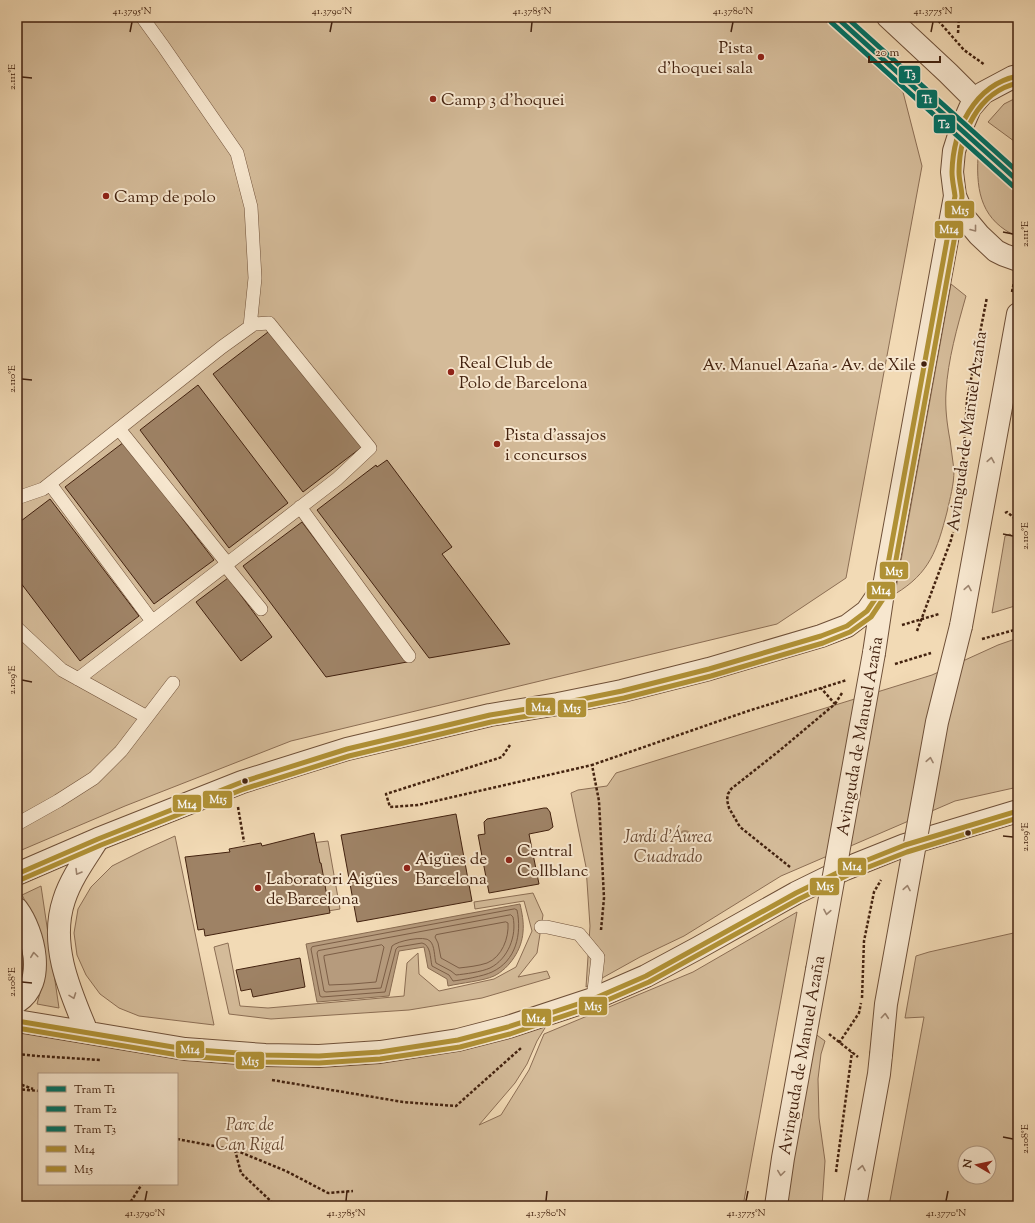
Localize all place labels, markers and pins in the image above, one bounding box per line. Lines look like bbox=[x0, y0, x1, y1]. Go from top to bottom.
place label: Pista d'hoquei sala bbox=[657, 37, 753, 81]
marker: Pista d'hoquei sala bbox=[756, 52, 766, 62]
place label: Camp 3 d'hoquei bbox=[441, 89, 565, 113]
marker: Camp 3 d'hoquei bbox=[428, 94, 438, 104]
place label: Camp de polo bbox=[114, 186, 216, 210]
marker: Camp de polo bbox=[101, 191, 111, 201]
place label: Real Club de Polo de Barcelona bbox=[459, 352, 588, 396]
place label: Av. Manuel Azaña - Av. de Xile bbox=[702, 355, 916, 378]
marker: Av. Manuel Azaña - Av. de Xile bbox=[919, 359, 929, 369]
marker: Real Club de Polo de Barcelona bbox=[446, 367, 456, 377]
place label: Pista d'assajos i concursos bbox=[505, 424, 606, 468]
marker: Pista d'assajos i concursos bbox=[492, 439, 502, 449]
unlabelled marker bbox=[240, 776, 250, 786]
unlabelled marker bbox=[963, 828, 973, 838]
place label: Central Collblanc bbox=[517, 840, 589, 884]
place label: Aigües de Barcelona bbox=[415, 848, 487, 892]
marker: Central Collblanc bbox=[504, 855, 514, 865]
marker: Aigües de Barcelona bbox=[402, 863, 412, 873]
place label: Laboratori Aigües de Barcelona bbox=[266, 868, 398, 912]
marker: Laboratori Aigües de Barcelona bbox=[253, 883, 263, 893]

